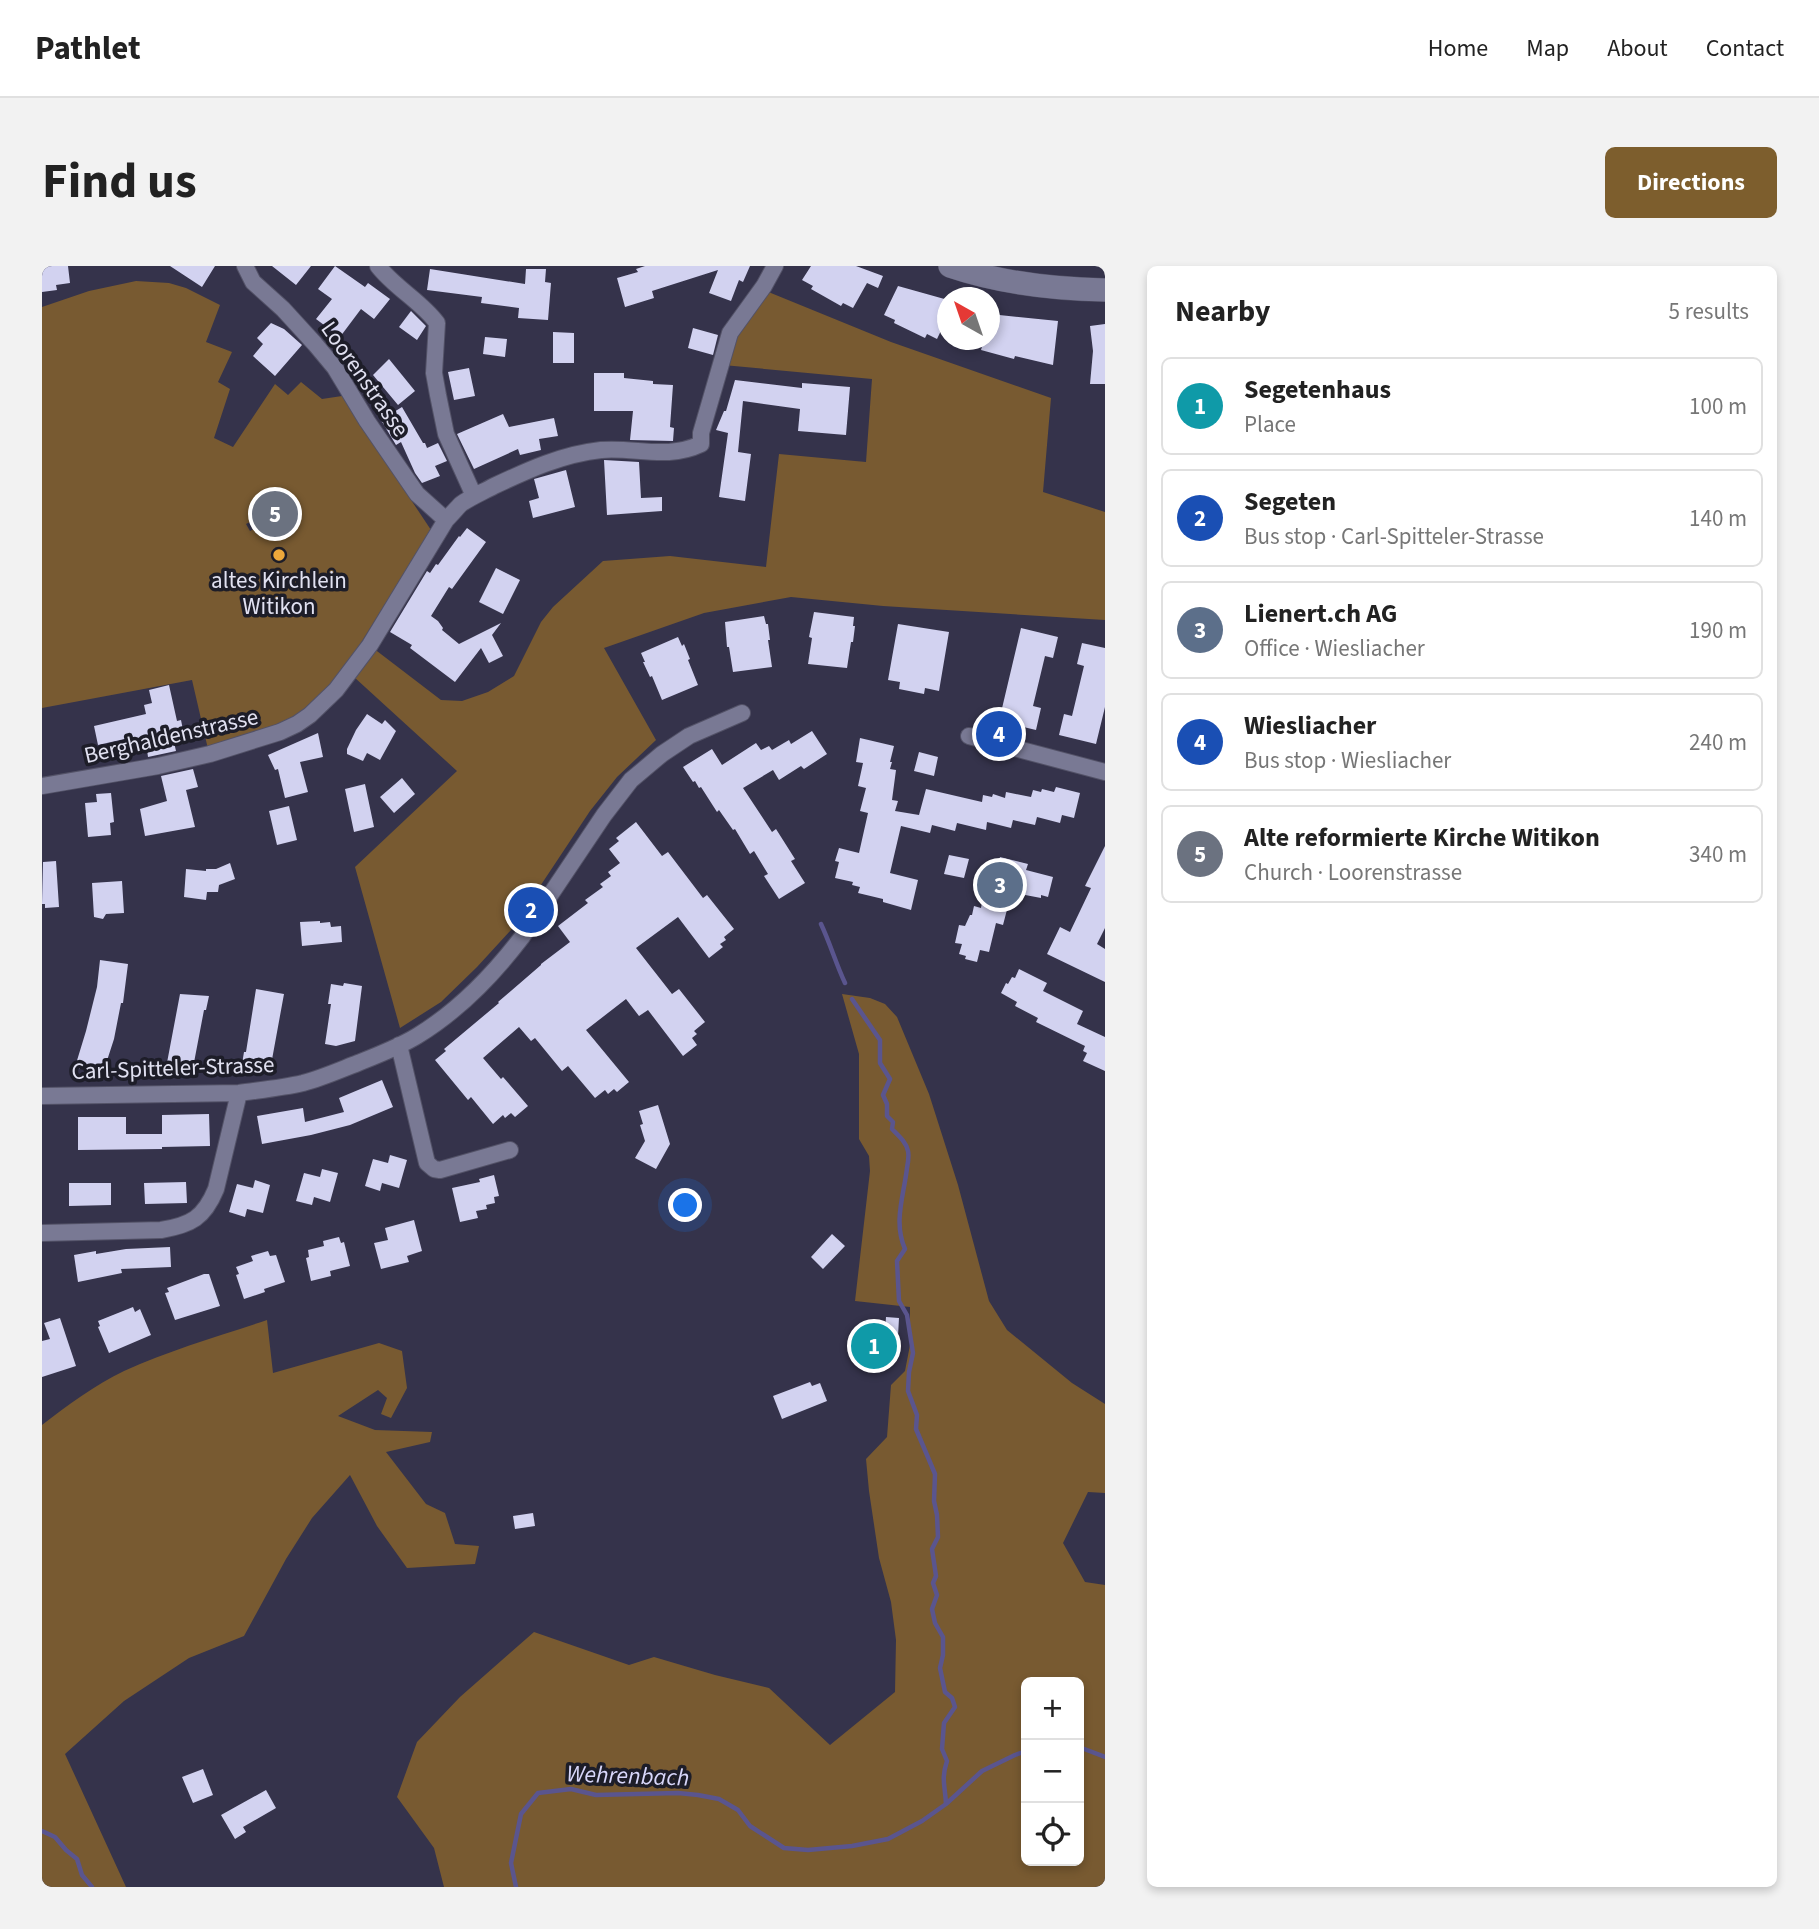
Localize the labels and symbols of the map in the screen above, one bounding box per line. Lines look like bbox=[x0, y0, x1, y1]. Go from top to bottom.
north arrow bbox=[937, 287, 1000, 350]
street label: Loorenstrasse bbox=[313, 315, 417, 443]
pin: 5 bbox=[252, 488, 298, 540]
marker: altes Kirchlein Witikon bbox=[271, 547, 287, 563]
place label: altes Kirchlein Witikon bbox=[211, 564, 347, 623]
street label: Berghaldenstrasse bbox=[81, 700, 261, 772]
pin: 4 bbox=[976, 708, 1022, 760]
pin: 3 bbox=[977, 859, 1023, 911]
pin: 2 bbox=[508, 884, 554, 936]
street label: Carl-Spitteler-Strasse bbox=[71, 1048, 275, 1088]
your location bbox=[668, 1188, 702, 1222]
pin: 1 bbox=[851, 1320, 897, 1372]
water label: Wehrenbach bbox=[566, 1756, 690, 1796]

